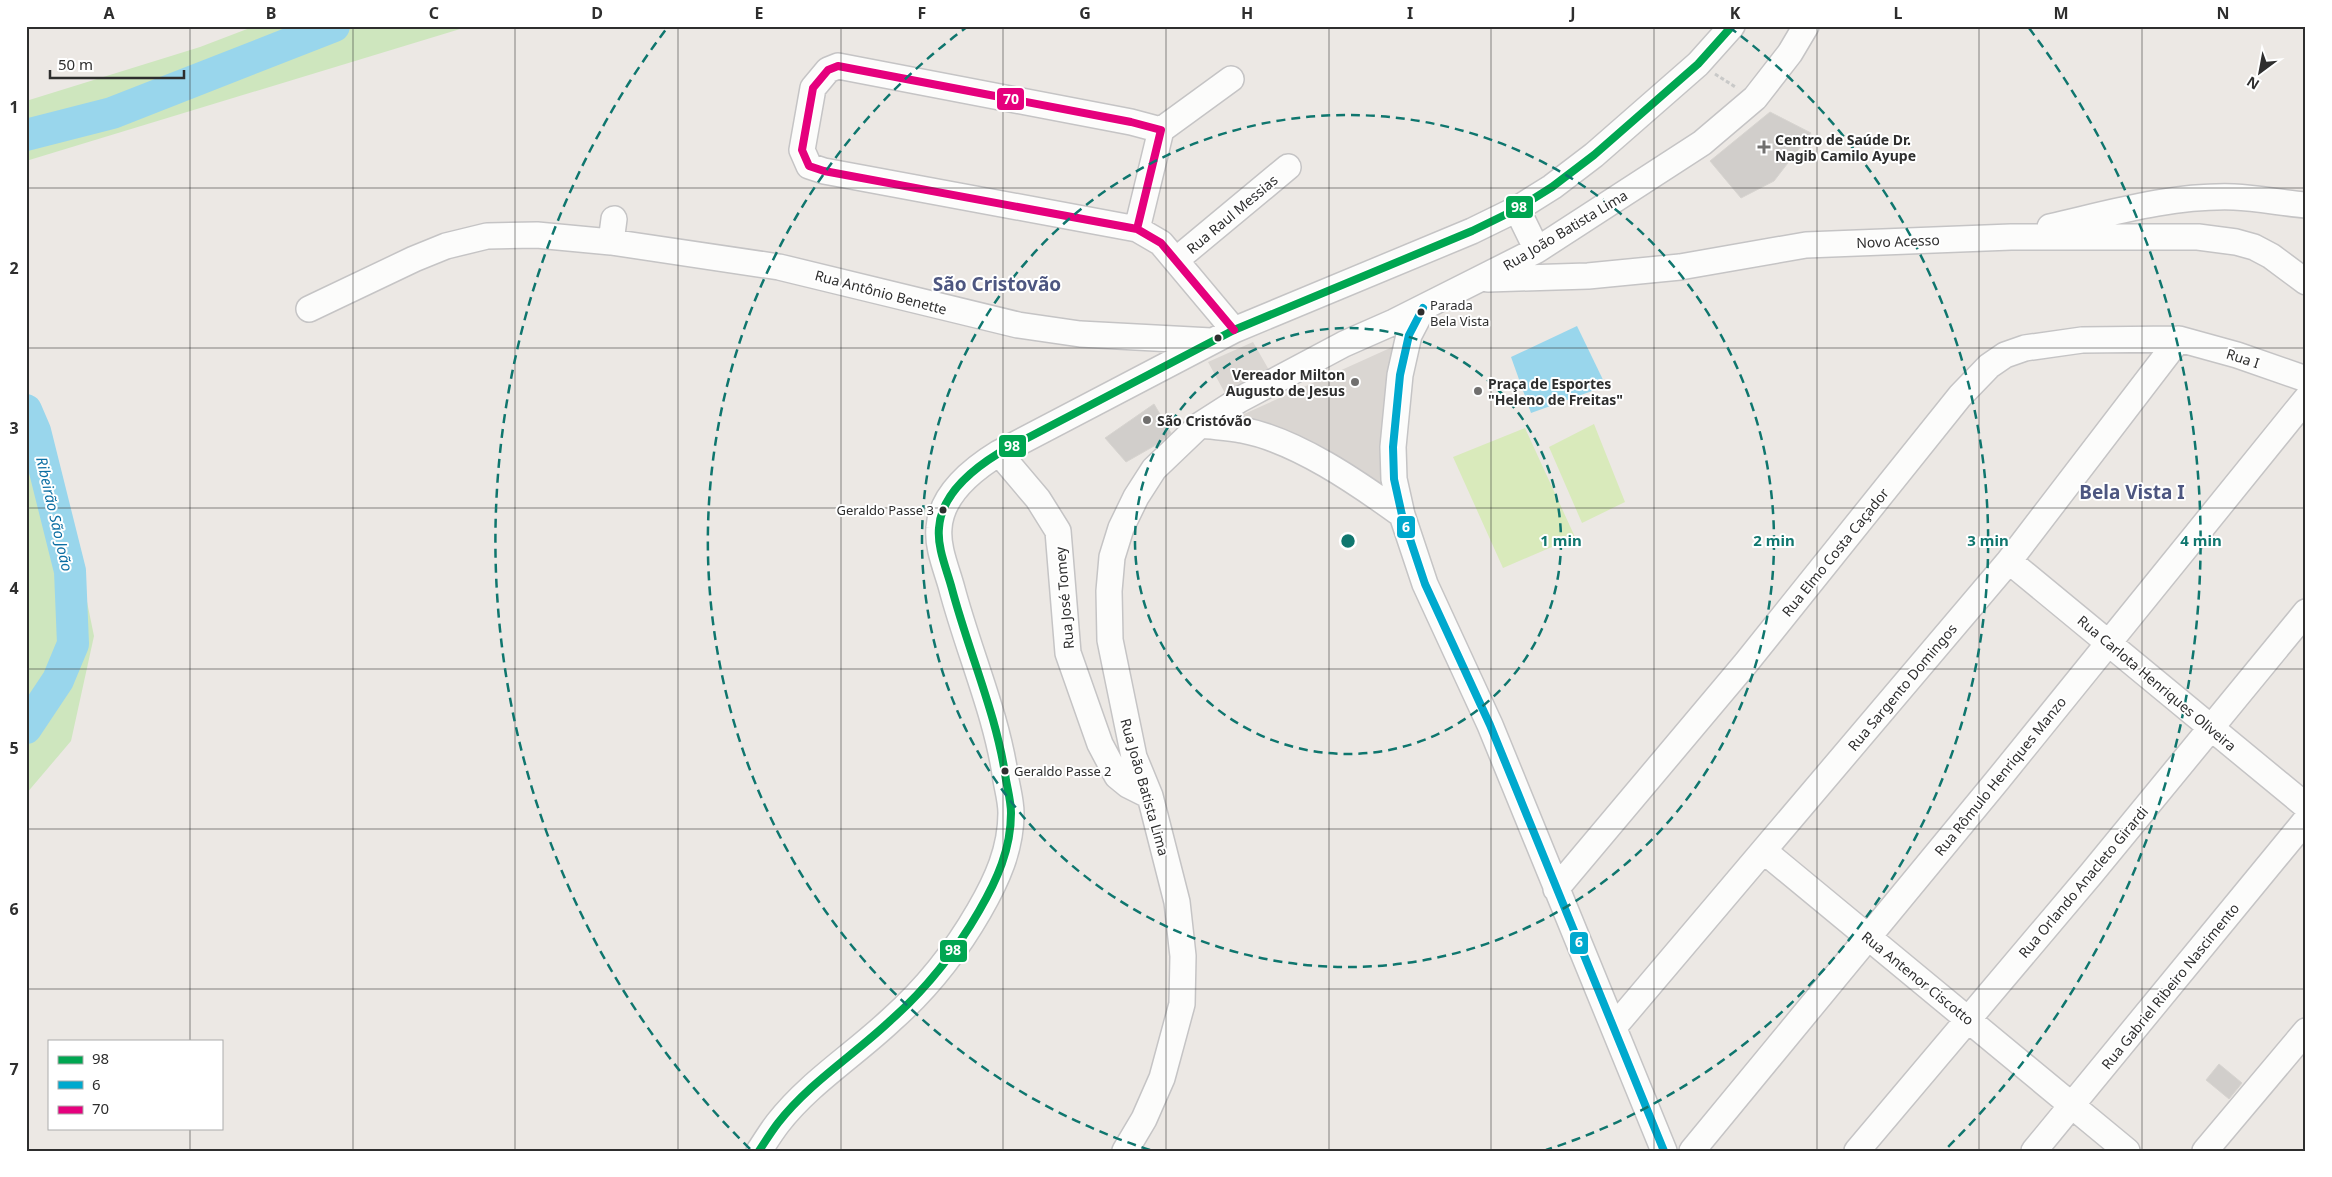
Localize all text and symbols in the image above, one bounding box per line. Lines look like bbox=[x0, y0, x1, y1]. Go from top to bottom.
text: A bbox=[103, 2, 115, 24]
text: B bbox=[266, 2, 276, 24]
text: C bbox=[429, 2, 439, 24]
text: D bbox=[591, 2, 603, 24]
text: E bbox=[755, 2, 764, 24]
text: F bbox=[918, 2, 926, 24]
text: G bbox=[1079, 2, 1091, 24]
text: H bbox=[1241, 2, 1253, 24]
text: I bbox=[1407, 2, 1413, 24]
text: J bbox=[1568, 2, 1576, 24]
text: K bbox=[1730, 2, 1741, 24]
text: L bbox=[1894, 2, 1903, 24]
text: M bbox=[2053, 2, 2069, 24]
text: N bbox=[2216, 2, 2230, 24]
scale bar bbox=[50, 48, 184, 80]
north arrow bbox=[2234, 48, 2284, 98]
text: 50 m bbox=[58, 54, 93, 74]
text: N bbox=[2243, 72, 2263, 95]
line badge: 70 bbox=[996, 87, 1025, 111]
text: 70 bbox=[1003, 89, 1019, 108]
text: 1 bbox=[9, 96, 19, 118]
place label: Centro de Saúde Dr. Nagib Camilo Ayupe bbox=[1775, 130, 1916, 165]
marker: Centro de Saúde Dr. Nagib Camilo Ayupe bbox=[1757, 140, 1771, 154]
street label: Rua Raul Messias bbox=[1182, 170, 1282, 258]
street label: Rua João Batista Lima bbox=[1499, 185, 1631, 275]
line badge: 98 bbox=[1505, 195, 1534, 219]
text: 98 bbox=[1511, 197, 1527, 216]
street label: Novo Acesso bbox=[1856, 230, 1940, 252]
text: 2 bbox=[9, 257, 19, 279]
street label: Rua Antônio Benette bbox=[813, 265, 949, 319]
district label: São Cristovão bbox=[933, 271, 1061, 297]
place label: Parada Bela Vista bbox=[1430, 296, 1489, 330]
marker: Parada Bela Vista bbox=[1416, 307, 1426, 317]
unlabelled marker bbox=[1213, 333, 1223, 343]
street label: Rua I bbox=[2224, 344, 2262, 372]
place label: Vereador Milton Augusto de Jesus bbox=[1226, 365, 1345, 400]
place label: Praça de Esportes "Heleno de Freitas" bbox=[1488, 374, 1623, 409]
marker: Vereador Milton Augusto de Jesus bbox=[1349, 376, 1361, 388]
marker: Praça de Esportes "Heleno de Freitas" bbox=[1472, 385, 1484, 397]
place label: São Cristóvão bbox=[1157, 411, 1252, 430]
marker: São Cristóvão bbox=[1141, 414, 1153, 426]
text: 3 bbox=[9, 417, 19, 439]
line badge: 98 bbox=[998, 434, 1027, 458]
text: 98 bbox=[1004, 436, 1020, 455]
water label: Ribeirão São João bbox=[32, 455, 78, 573]
district label: Bela Vista I bbox=[2079, 479, 2185, 505]
street label: Rua Elmo Costa Caçador bbox=[1777, 484, 1893, 620]
place label: Geraldo Passe 3 bbox=[836, 501, 934, 519]
marker: Geraldo Passe 3 bbox=[938, 505, 948, 515]
line badge: 6 bbox=[1396, 515, 1416, 539]
text: 6 bbox=[1402, 517, 1410, 536]
text: 1 min bbox=[1540, 530, 1582, 550]
text: 2 min bbox=[1753, 530, 1795, 550]
text: 3 min bbox=[1967, 530, 2009, 550]
text: 4 min bbox=[2180, 530, 2222, 550]
centre of rings bbox=[1339, 532, 1357, 550]
street label: Rua José Tomey bbox=[1050, 545, 1078, 650]
text: 4 bbox=[9, 577, 19, 599]
street label: Rua Carlota Henriques Oliveira bbox=[2074, 611, 2240, 755]
street label: Rua Sargento Domingos bbox=[1843, 619, 1961, 754]
street label: Rua Rômulo Henriques Manzo bbox=[1930, 692, 2070, 860]
street label: Rua João Batista Lima bbox=[1116, 716, 1174, 858]
text: 5 bbox=[9, 737, 19, 759]
place label: Geraldo Passe 2 bbox=[1014, 762, 1112, 780]
marker: Geraldo Passe 2 bbox=[1000, 766, 1010, 776]
street label: Rua Orlando Anacleto Girardi bbox=[2014, 802, 2152, 962]
text: 6 bbox=[9, 898, 19, 920]
street label: Rua Gabriel Ribeiro Nascimento bbox=[2097, 899, 2243, 1073]
street label: Rua Antenor Ciscotto bbox=[1858, 927, 1978, 1029]
line badge: 6 bbox=[1569, 931, 1589, 955]
text: 6 bbox=[1575, 932, 1583, 951]
line badge: 98 bbox=[939, 939, 968, 963]
text: 98 bbox=[945, 940, 961, 959]
legend bbox=[48, 1040, 222, 1130]
text: 98 bbox=[92, 1048, 109, 1068]
text: 7 bbox=[9, 1058, 19, 1080]
text: 6 bbox=[92, 1074, 101, 1094]
text: 70 bbox=[92, 1098, 109, 1118]

